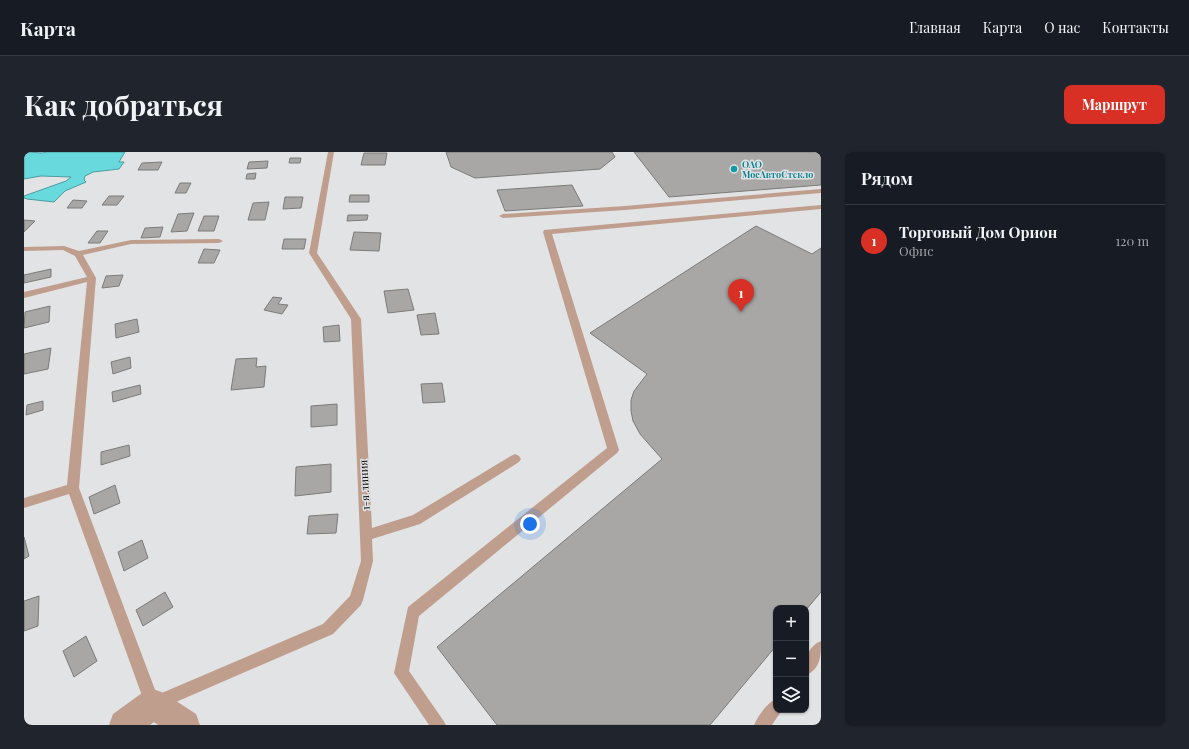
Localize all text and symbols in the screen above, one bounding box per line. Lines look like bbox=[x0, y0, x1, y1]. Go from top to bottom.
text: Карта bbox=[20, 15, 76, 41]
text: Главная bbox=[909, 18, 961, 37]
text: Карта bbox=[983, 18, 1022, 37]
text: О нас bbox=[1044, 18, 1080, 37]
text: Контакты bbox=[1102, 18, 1169, 37]
button: Маршрут bbox=[1064, 85, 1165, 124]
text: Как добраться bbox=[24, 86, 223, 123]
place label: ОАО МосАвтоСтекло bbox=[742, 158, 813, 180]
marker: ОАО МосАвтоСтекло bbox=[729, 164, 739, 174]
text: Рядом bbox=[861, 167, 913, 189]
text: Торговый Дом Орион bbox=[899, 222, 1057, 242]
text: 1 bbox=[872, 232, 876, 249]
text: 120 m bbox=[1115, 232, 1149, 249]
text: Офис bbox=[899, 242, 933, 259]
pin: 1 bbox=[728, 279, 754, 312]
street label: 1-я линия bbox=[355, 459, 373, 511]
your location bbox=[520, 514, 540, 534]
map controls bbox=[773, 605, 809, 713]
button: + bbox=[773, 605, 809, 641]
button: − bbox=[773, 641, 809, 677]
button: layers bbox=[773, 677, 809, 713]

